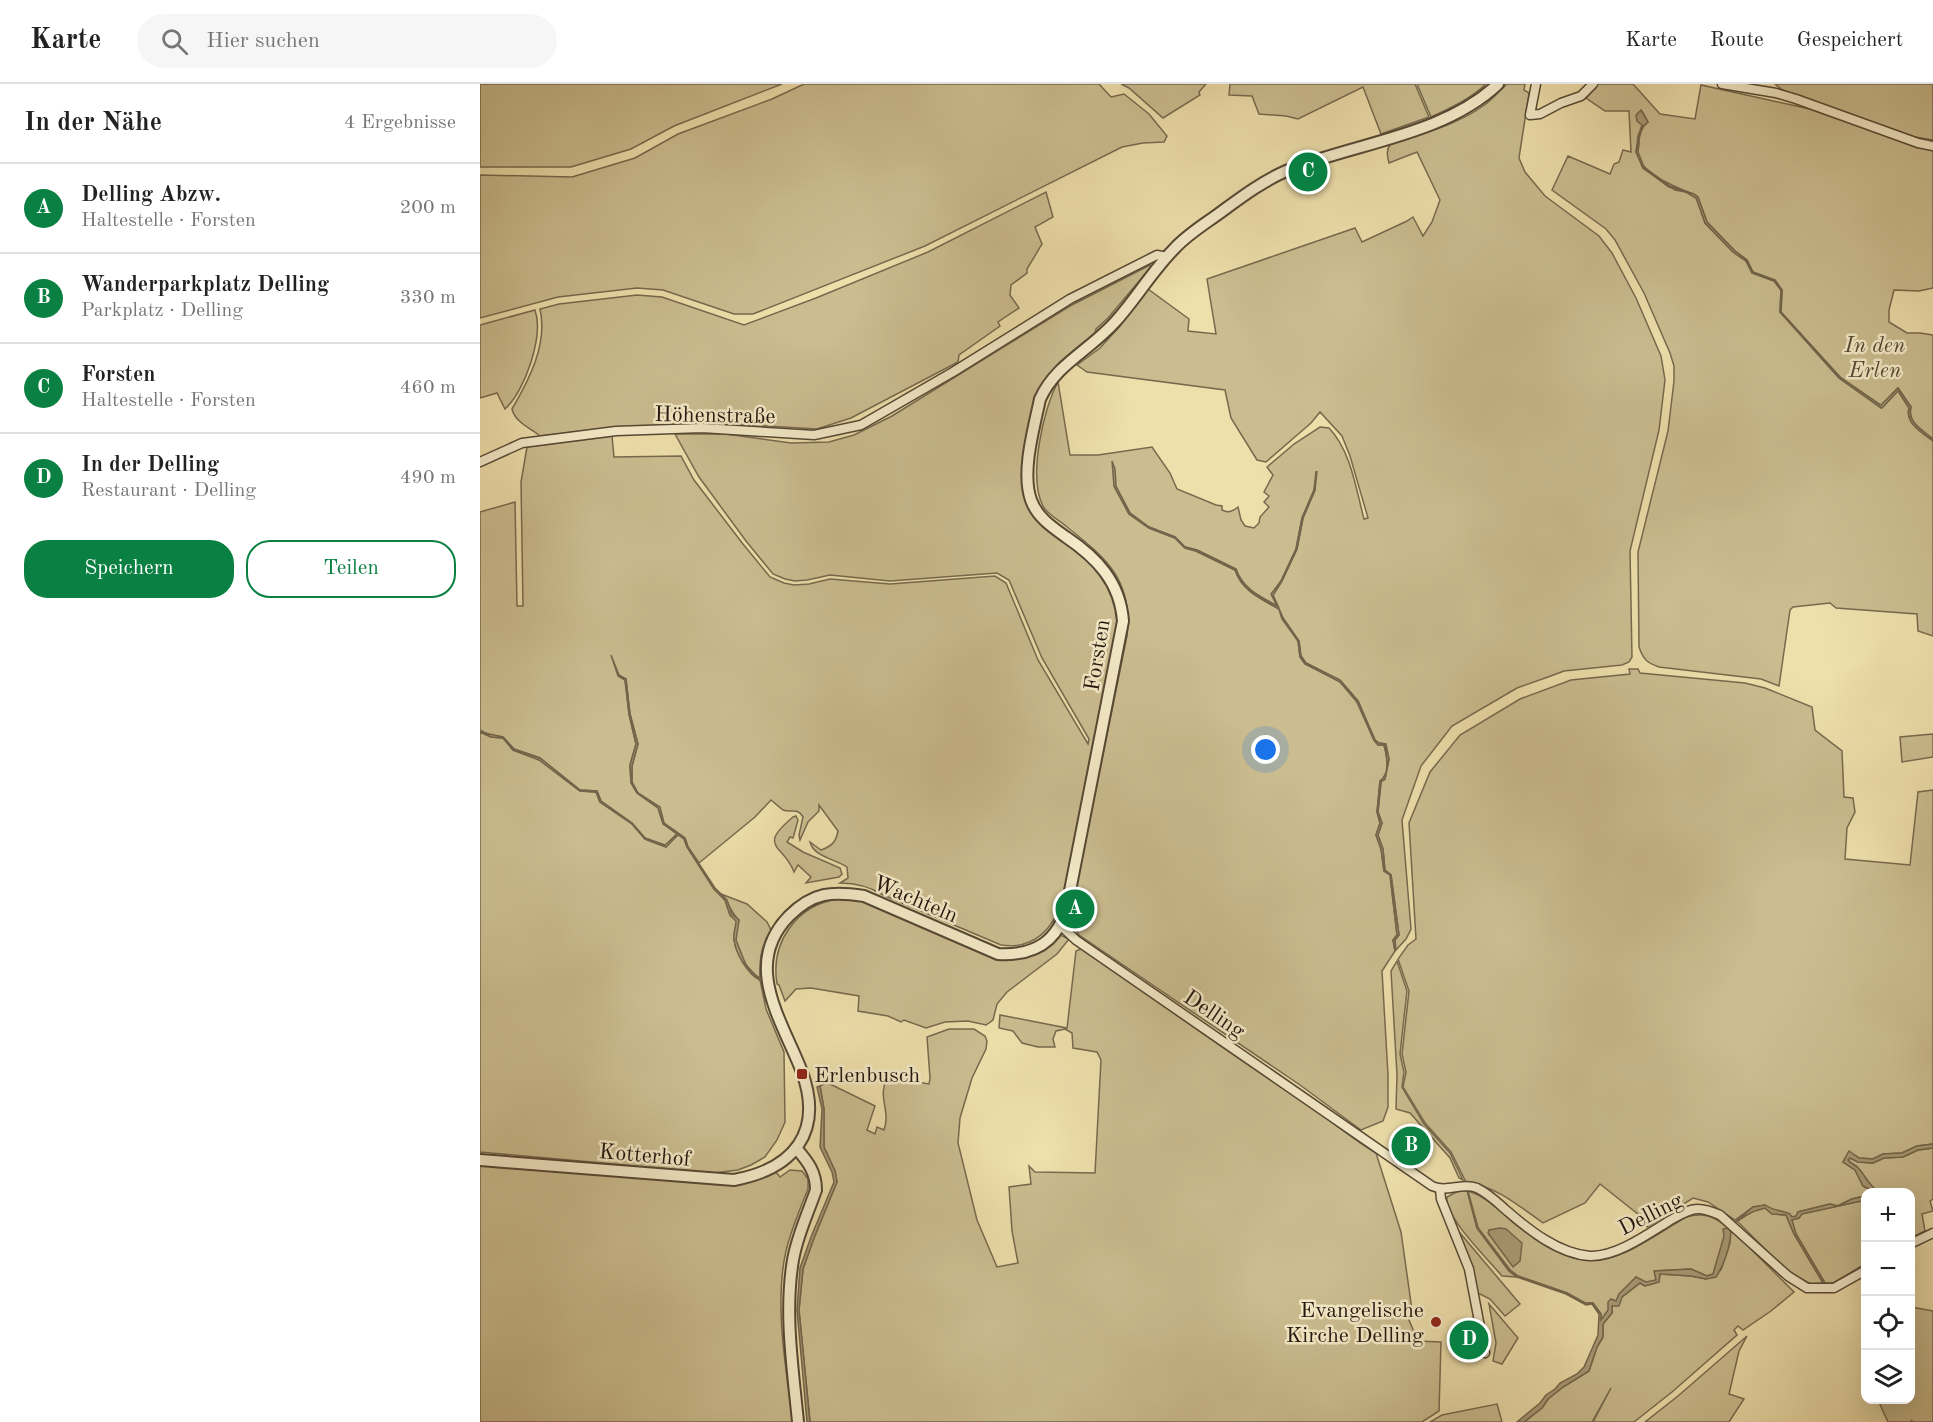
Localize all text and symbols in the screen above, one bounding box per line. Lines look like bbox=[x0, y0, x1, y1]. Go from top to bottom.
search box bbox=[137, 14, 557, 68]
icon: search bbox=[158, 25, 191, 58]
text: Karte bbox=[30, 27, 101, 55]
text: Hier suchen bbox=[206, 30, 320, 52]
text: Karte bbox=[1625, 30, 1677, 51]
text: Route bbox=[1710, 30, 1764, 51]
text: Gespeichert bbox=[1797, 30, 1903, 51]
text: In der Nähe bbox=[24, 110, 162, 136]
text: 4 Ergebnisse bbox=[344, 113, 456, 133]
pin: C bbox=[1288, 150, 1328, 194]
text: Delling Abzw. bbox=[81, 184, 221, 206]
text: A bbox=[36, 198, 51, 218]
text: 200 m bbox=[400, 198, 456, 218]
text: Haltestelle · Forsten bbox=[81, 211, 256, 231]
text: Wanderparkplatz Delling bbox=[81, 274, 329, 296]
text: B bbox=[36, 288, 51, 308]
text: 330 m bbox=[400, 288, 456, 308]
text: Parkplatz · Delling bbox=[81, 301, 243, 321]
park label: In den Erlen bbox=[1844, 335, 1906, 382]
text: Forsten bbox=[81, 364, 156, 386]
text: C bbox=[37, 378, 50, 398]
text: 460 m bbox=[400, 378, 456, 398]
text: Haltestelle · Forsten bbox=[81, 391, 256, 411]
street label: Höhenstraße bbox=[654, 404, 776, 428]
text: In der Delling bbox=[81, 454, 219, 476]
text: D bbox=[36, 468, 51, 488]
text: 490 m bbox=[400, 468, 456, 488]
text: Restaurant · Delling bbox=[81, 481, 256, 501]
button: Speichern bbox=[24, 540, 234, 598]
button: Teilen bbox=[246, 540, 456, 598]
street label: Forsten bbox=[1081, 618, 1115, 693]
your location bbox=[1251, 735, 1280, 764]
street label: Wachteln bbox=[870, 872, 961, 928]
pin: A bbox=[1056, 886, 1094, 932]
street label: Delling bbox=[1179, 986, 1249, 1043]
place label: Erlenbusch bbox=[814, 1065, 920, 1087]
marker: Erlenbusch bbox=[795, 1067, 809, 1081]
pin: B bbox=[1392, 1124, 1430, 1168]
street label: Kotterhof bbox=[598, 1141, 692, 1171]
map controls bbox=[1861, 1188, 1915, 1404]
button: + bbox=[1861, 1188, 1915, 1242]
street label: Delling bbox=[1615, 1189, 1687, 1240]
button: − bbox=[1861, 1242, 1915, 1296]
button: locate bbox=[1861, 1296, 1915, 1350]
place label: Evangelische Kirche Delling bbox=[1286, 1300, 1424, 1347]
marker: Evangelische Kirche Delling bbox=[1429, 1315, 1443, 1329]
pin: D bbox=[1450, 1318, 1488, 1362]
button: layers bbox=[1861, 1350, 1915, 1404]

